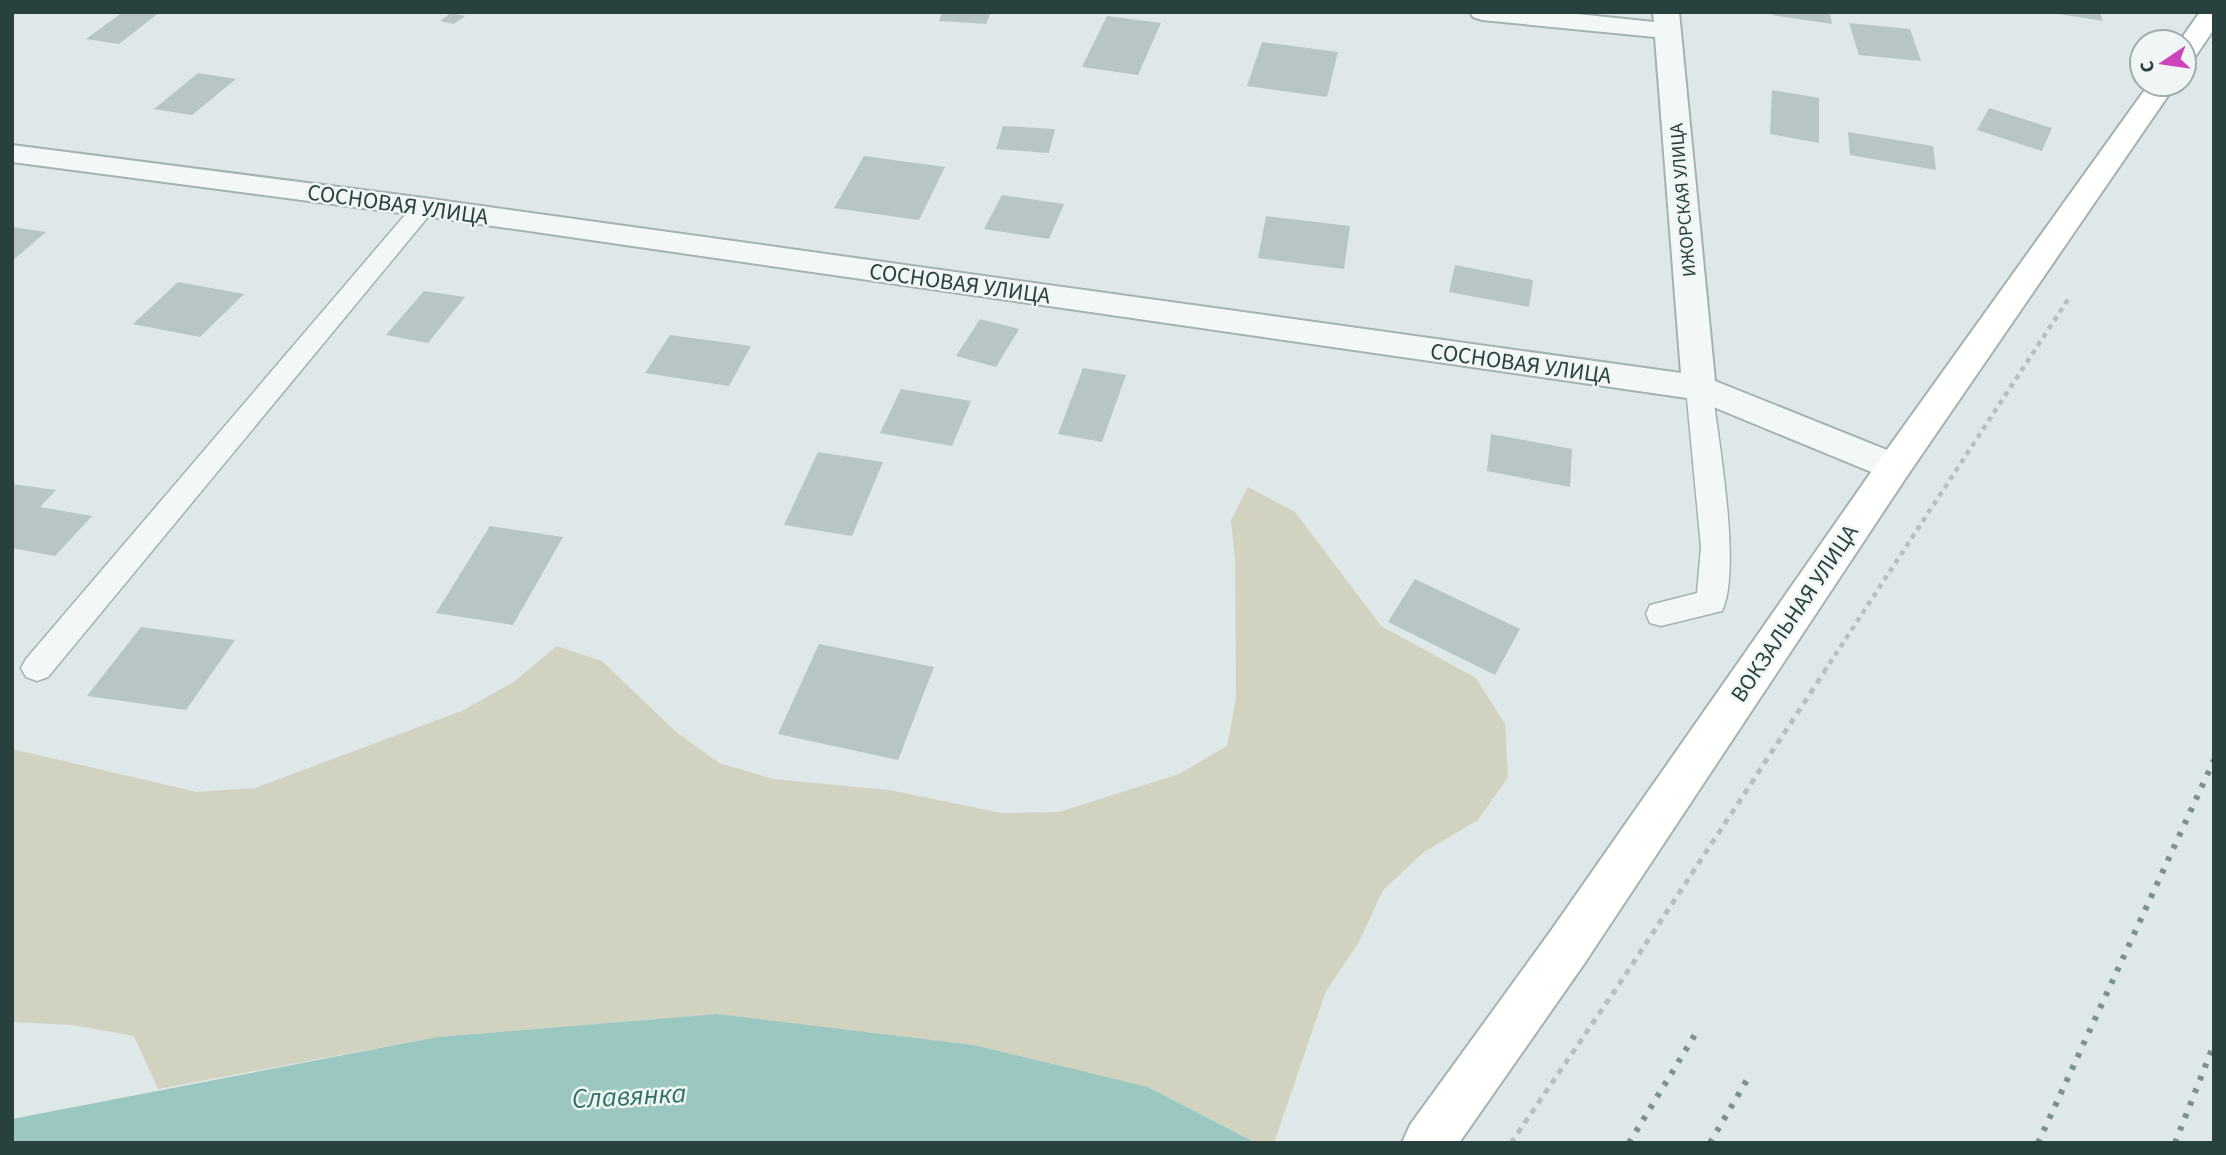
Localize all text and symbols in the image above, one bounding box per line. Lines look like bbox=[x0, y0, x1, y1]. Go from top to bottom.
north arrow bbox=[2128, 28, 2198, 98]
text: С bbox=[2133, 58, 2162, 75]
street label: ИЖОРСКАЯ УЛИЦА bbox=[1663, 121, 1704, 278]
street label: СОСНОВАЯ УЛИЦА bbox=[305, 175, 491, 234]
street label: СОСНОВАЯ УЛИЦА bbox=[867, 254, 1053, 313]
street label: СОСНОВАЯ УЛИЦА bbox=[1428, 334, 1614, 393]
street label: ВОКЗАЛЬНАЯ УЛИЦА bbox=[1723, 517, 1867, 709]
water label: Славянка bbox=[571, 1073, 687, 1119]

